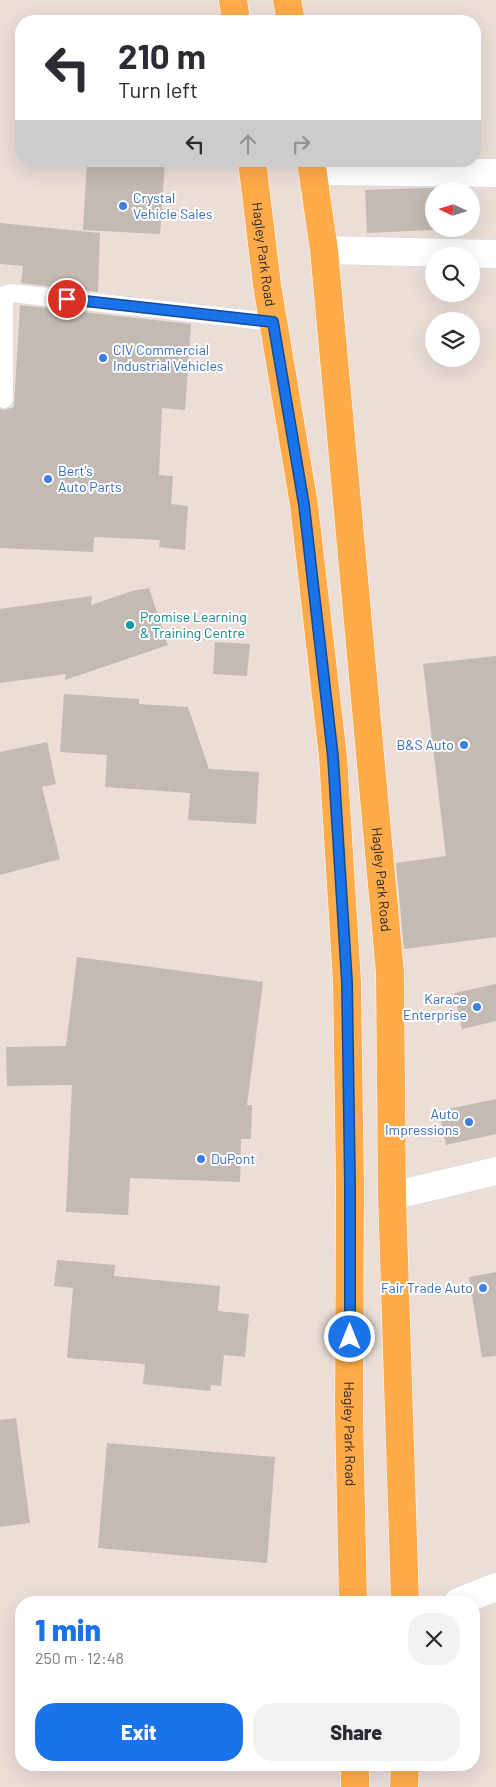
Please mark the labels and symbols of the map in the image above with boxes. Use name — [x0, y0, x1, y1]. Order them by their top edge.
north arrow — [425, 182, 480, 238]
place label: Crystal Vehicle Sales — [133, 189, 213, 222]
marker: Crystal Vehicle Sales — [117, 200, 129, 212]
street label: Hagley Park Road — [249, 201, 279, 308]
pin — [46, 278, 88, 320]
place label: CIV Commercial Industrial Vehicles — [113, 341, 224, 374]
marker: CIV Commercial Industrial Vehicles — [97, 352, 109, 364]
place label: Bert's Auto Parts — [58, 462, 122, 495]
marker: Bert's Auto Parts — [42, 473, 54, 485]
place label: Promise Learning & Training Centre — [140, 608, 247, 641]
marker: Promise Learning & Training Centre — [124, 619, 136, 631]
place label: B&S Auto — [397, 736, 454, 753]
marker: B&S Auto — [458, 739, 470, 751]
street label: Hagley Park Road — [369, 826, 395, 932]
place label: Karace Enterprise — [403, 990, 467, 1023]
marker: Karace Enterprise — [471, 1001, 483, 1013]
place label: Auto Impressions — [385, 1105, 459, 1138]
marker: Auto Impressions — [463, 1116, 475, 1128]
place label: DuPont — [211, 1150, 255, 1167]
marker: DuPont — [195, 1153, 207, 1165]
place label: Fair Trade Auto — [381, 1279, 473, 1296]
marker: Fair Trade Auto — [477, 1282, 489, 1294]
position arrow — [323, 1310, 375, 1362]
street label: Hagley Park Road — [341, 1381, 360, 1487]

